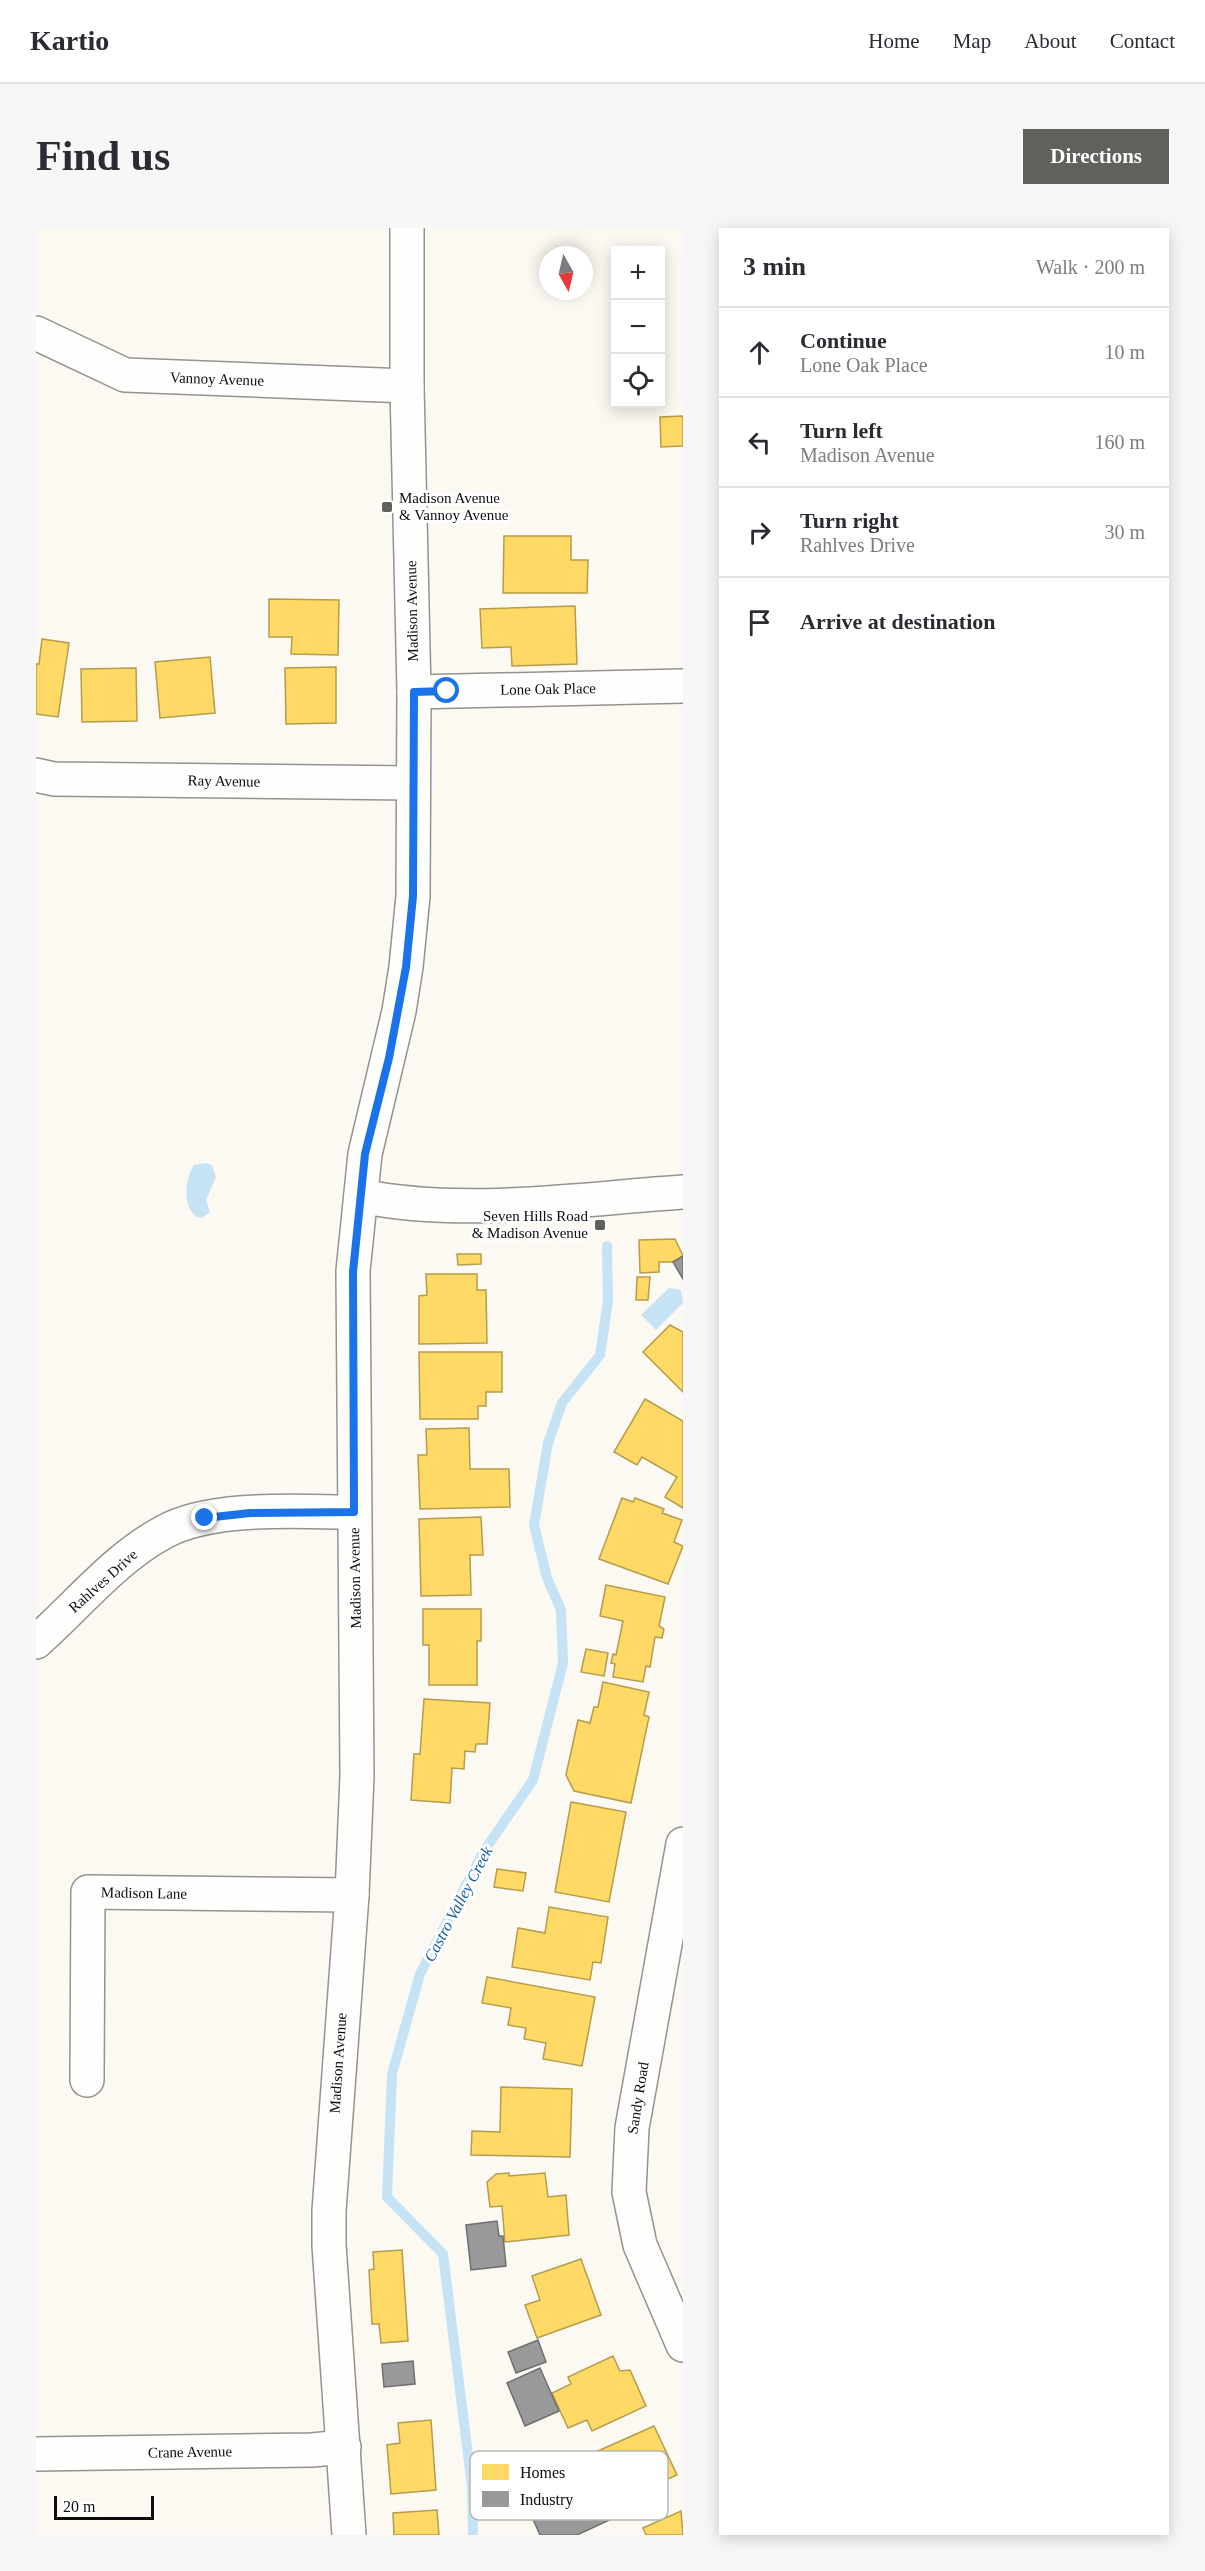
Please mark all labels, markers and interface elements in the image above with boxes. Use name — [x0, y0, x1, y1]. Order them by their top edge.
text: Kartio — [30, 25, 109, 56]
text: Home — [868, 29, 920, 53]
text: Map — [953, 29, 991, 53]
text: About — [1024, 29, 1077, 53]
text: Contact — [1110, 29, 1175, 53]
button: Directions — [1023, 129, 1169, 184]
text: Find us — [36, 133, 170, 179]
north arrow — [539, 246, 593, 300]
map controls — [611, 246, 665, 408]
button: + — [611, 246, 665, 300]
text: 3 min — [743, 252, 806, 281]
text: Walk · 200 m — [1036, 256, 1145, 278]
button: − — [611, 300, 665, 354]
text: Continue — [800, 328, 887, 353]
icon: ahead — [743, 336, 776, 369]
text: 10 m — [1104, 341, 1145, 363]
button: locate — [611, 354, 665, 408]
text: Lone Oak Place — [800, 354, 928, 376]
street label: Vannoy Avenue — [170, 369, 265, 389]
text: Turn left — [800, 418, 883, 443]
icon: left — [743, 426, 776, 459]
text: 160 m — [1094, 431, 1145, 453]
text: Madison Avenue — [800, 444, 935, 466]
place label: Madison Avenue & Vannoy Avenue — [399, 490, 509, 523]
marker: Madison Avenue & Vannoy Avenue — [380, 500, 394, 514]
text: Turn right — [800, 508, 899, 533]
icon: right — [743, 516, 776, 549]
text: 30 m — [1104, 521, 1145, 543]
text: Rahlves Drive — [800, 534, 915, 556]
street label: Madison Avenue — [403, 560, 421, 662]
icon: arrive — [743, 606, 776, 639]
text: Arrive at destination — [800, 609, 996, 634]
route start — [433, 677, 459, 703]
street label: Lone Oak Place — [500, 680, 596, 698]
street label: Ray Avenue — [188, 772, 261, 790]
place label: Seven Hills Road & Madison Avenue — [472, 1208, 588, 1241]
marker: Seven Hills Road & Madison Avenue — [593, 1218, 607, 1232]
route end — [191, 1504, 217, 1530]
street label: Madison Avenue — [346, 1527, 364, 1629]
street label: Rahlves Drive — [66, 1546, 141, 1616]
water label: Castro Valley Creek — [421, 1843, 497, 1965]
street label: Madison Lane — [101, 1884, 188, 1902]
street label: Madison Avenue — [326, 2012, 350, 2114]
street label: Sandy Road — [624, 2060, 652, 2135]
street label: Crane Avenue — [148, 2443, 233, 2461]
legend — [470, 2451, 668, 2520]
text: Homes — [520, 2464, 565, 2481]
text: Industry — [520, 2491, 573, 2509]
scale bar — [54, 2493, 154, 2520]
text: 20 m — [63, 2498, 95, 2515]

